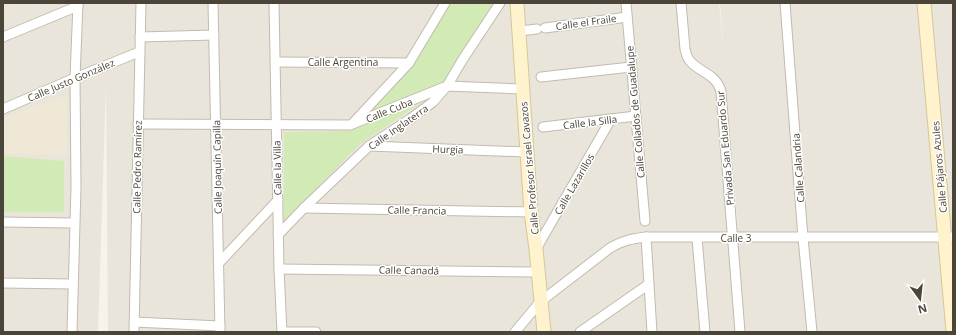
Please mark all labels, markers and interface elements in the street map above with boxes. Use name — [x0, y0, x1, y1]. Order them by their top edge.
street label: Calle el Fraile — [555, 11, 618, 33]
street label: Calle Collados de Guadalupe — [622, 45, 648, 179]
street label: Calle Justo González — [25, 55, 117, 105]
street label: Calle Argentina — [308, 55, 378, 69]
street label: Privada San Eduardo Sur — [713, 90, 737, 206]
street label: Calle Cuba — [364, 94, 414, 126]
street label: Calle Inglaterra — [365, 101, 431, 153]
street label: Calle Profesor Israel Cavazos — [516, 101, 542, 235]
street label: Calle la Silla — [562, 112, 618, 132]
street label: Calle Pedro Ramírez — [129, 120, 145, 214]
street label: Calle Joaquín Capilla — [209, 120, 225, 214]
street label: Calle Pájaros Azules — [928, 120, 950, 214]
street label: Calle Calandria — [789, 133, 807, 203]
street label: Calle la Villa — [270, 140, 284, 196]
street label: Hurgia — [432, 141, 464, 157]
street label: Calle Lazarillos — [551, 151, 597, 217]
street label: Calle Francia — [387, 202, 447, 218]
street label: Calle 3 — [721, 231, 752, 245]
street label: Calle Canadá — [379, 262, 439, 278]
north arrow — [900, 279, 940, 319]
text: N — [916, 301, 929, 318]

